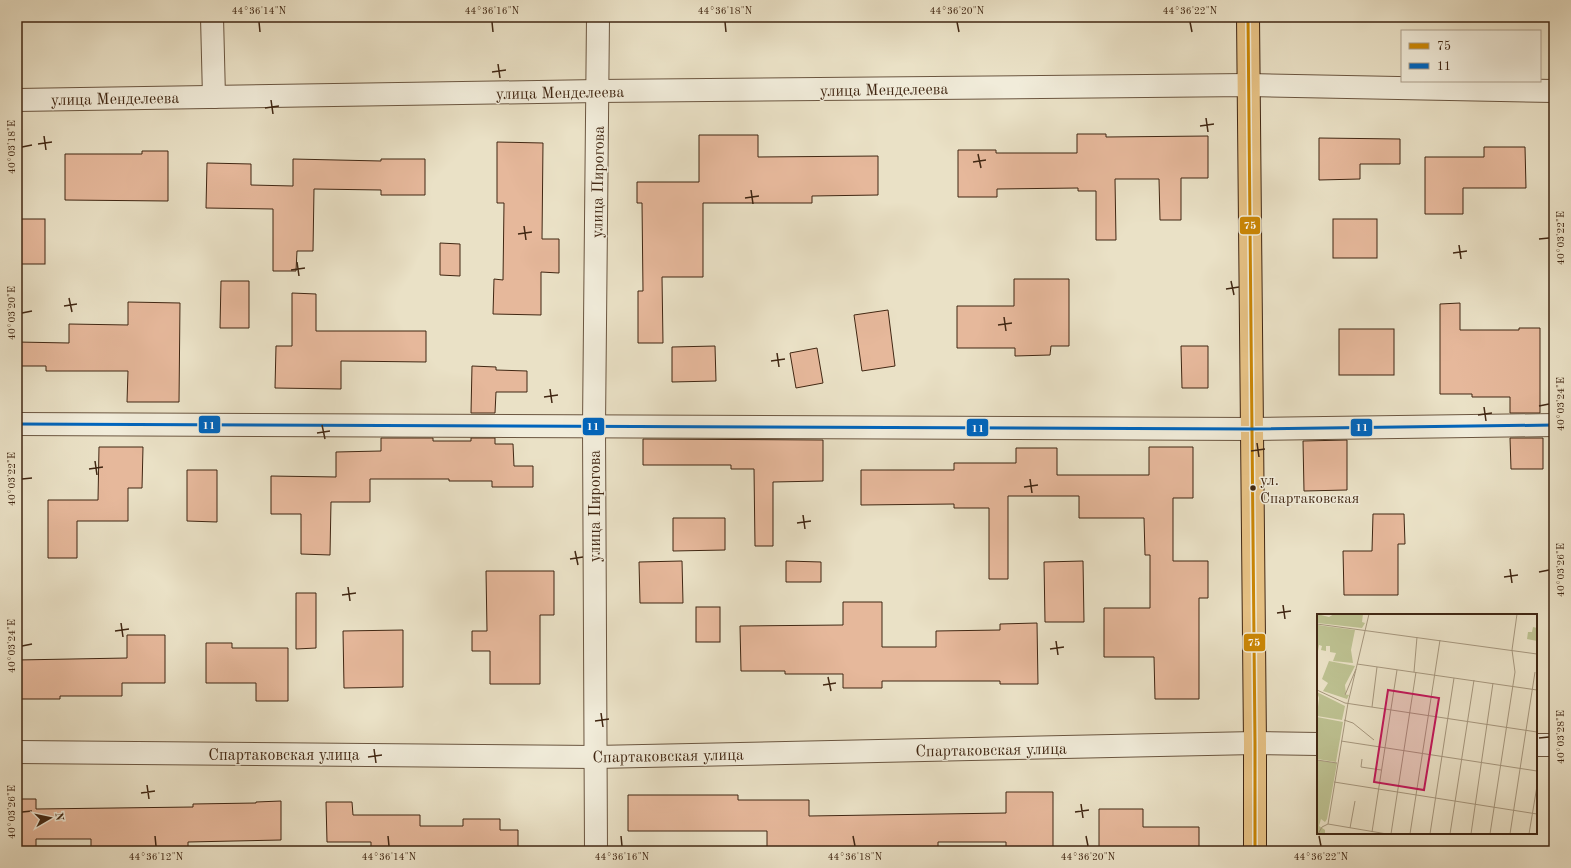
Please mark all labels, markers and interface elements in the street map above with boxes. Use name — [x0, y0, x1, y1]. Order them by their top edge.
text: 44°36'14"N — [232, 6, 287, 16]
text: 44°36'16"N — [465, 6, 520, 16]
text: 44°36'18"N — [698, 6, 753, 16]
text: 44°36'20"N — [930, 6, 985, 16]
text: 44°36'22"N — [1163, 6, 1218, 16]
legend — [1401, 30, 1541, 82]
text: 75 — [1437, 40, 1451, 53]
text: 11 — [1437, 61, 1451, 73]
street label: улица Менделеева — [820, 82, 949, 100]
street label: улица Менделеева — [496, 85, 625, 103]
street label: улица Менделеева — [51, 91, 180, 109]
text: 40°03'18"E — [7, 120, 17, 174]
street label: улица Пирогова — [590, 126, 608, 238]
text: 40°03'22"E — [1556, 211, 1566, 265]
line badge: 75 — [1239, 216, 1261, 235]
text: 75 — [1244, 221, 1256, 232]
text: 40°03'20"E — [7, 286, 17, 340]
text: 40°03'24"E — [1556, 377, 1566, 431]
line badge: 11 — [198, 415, 221, 434]
line badge: 11 — [582, 417, 605, 436]
line badge: 11 — [966, 418, 989, 437]
line badge: 11 — [1350, 418, 1373, 437]
text: 11 — [203, 421, 215, 432]
text: 11 — [587, 422, 599, 433]
text: 11 — [1356, 423, 1368, 434]
text: 11 — [972, 424, 984, 435]
street label: улица Пирогова — [588, 450, 604, 562]
text: 40°03'22"E — [7, 452, 17, 506]
place label: ул. Спартаковская — [1260, 474, 1360, 507]
marker: ул. Спартаковская — [1248, 483, 1258, 493]
text: 40°03'26"E — [1556, 543, 1566, 597]
inset map — [1317, 614, 1537, 834]
text: 40°03'24"E — [7, 619, 17, 673]
line badge: 75 — [1243, 633, 1266, 652]
text: 75 — [1248, 638, 1260, 649]
text: 40°03'28"E — [1556, 710, 1566, 764]
street label: Спартаковская улица — [915, 742, 1067, 760]
street label: Спартаковская улица — [208, 748, 360, 764]
street label: Спартаковская улица — [592, 748, 744, 766]
text: 40°03'26"E — [7, 785, 17, 839]
north arrow — [30, 798, 70, 838]
text: N — [52, 812, 65, 822]
text: 44°36'12"N — [129, 852, 184, 862]
text: 44°36'14"N — [362, 852, 417, 862]
text: 44°36'16"N — [595, 852, 650, 862]
text: 44°36'18"N — [828, 852, 883, 862]
text: 44°36'20"N — [1061, 852, 1116, 862]
text: 44°36'22"N — [1294, 852, 1349, 862]

